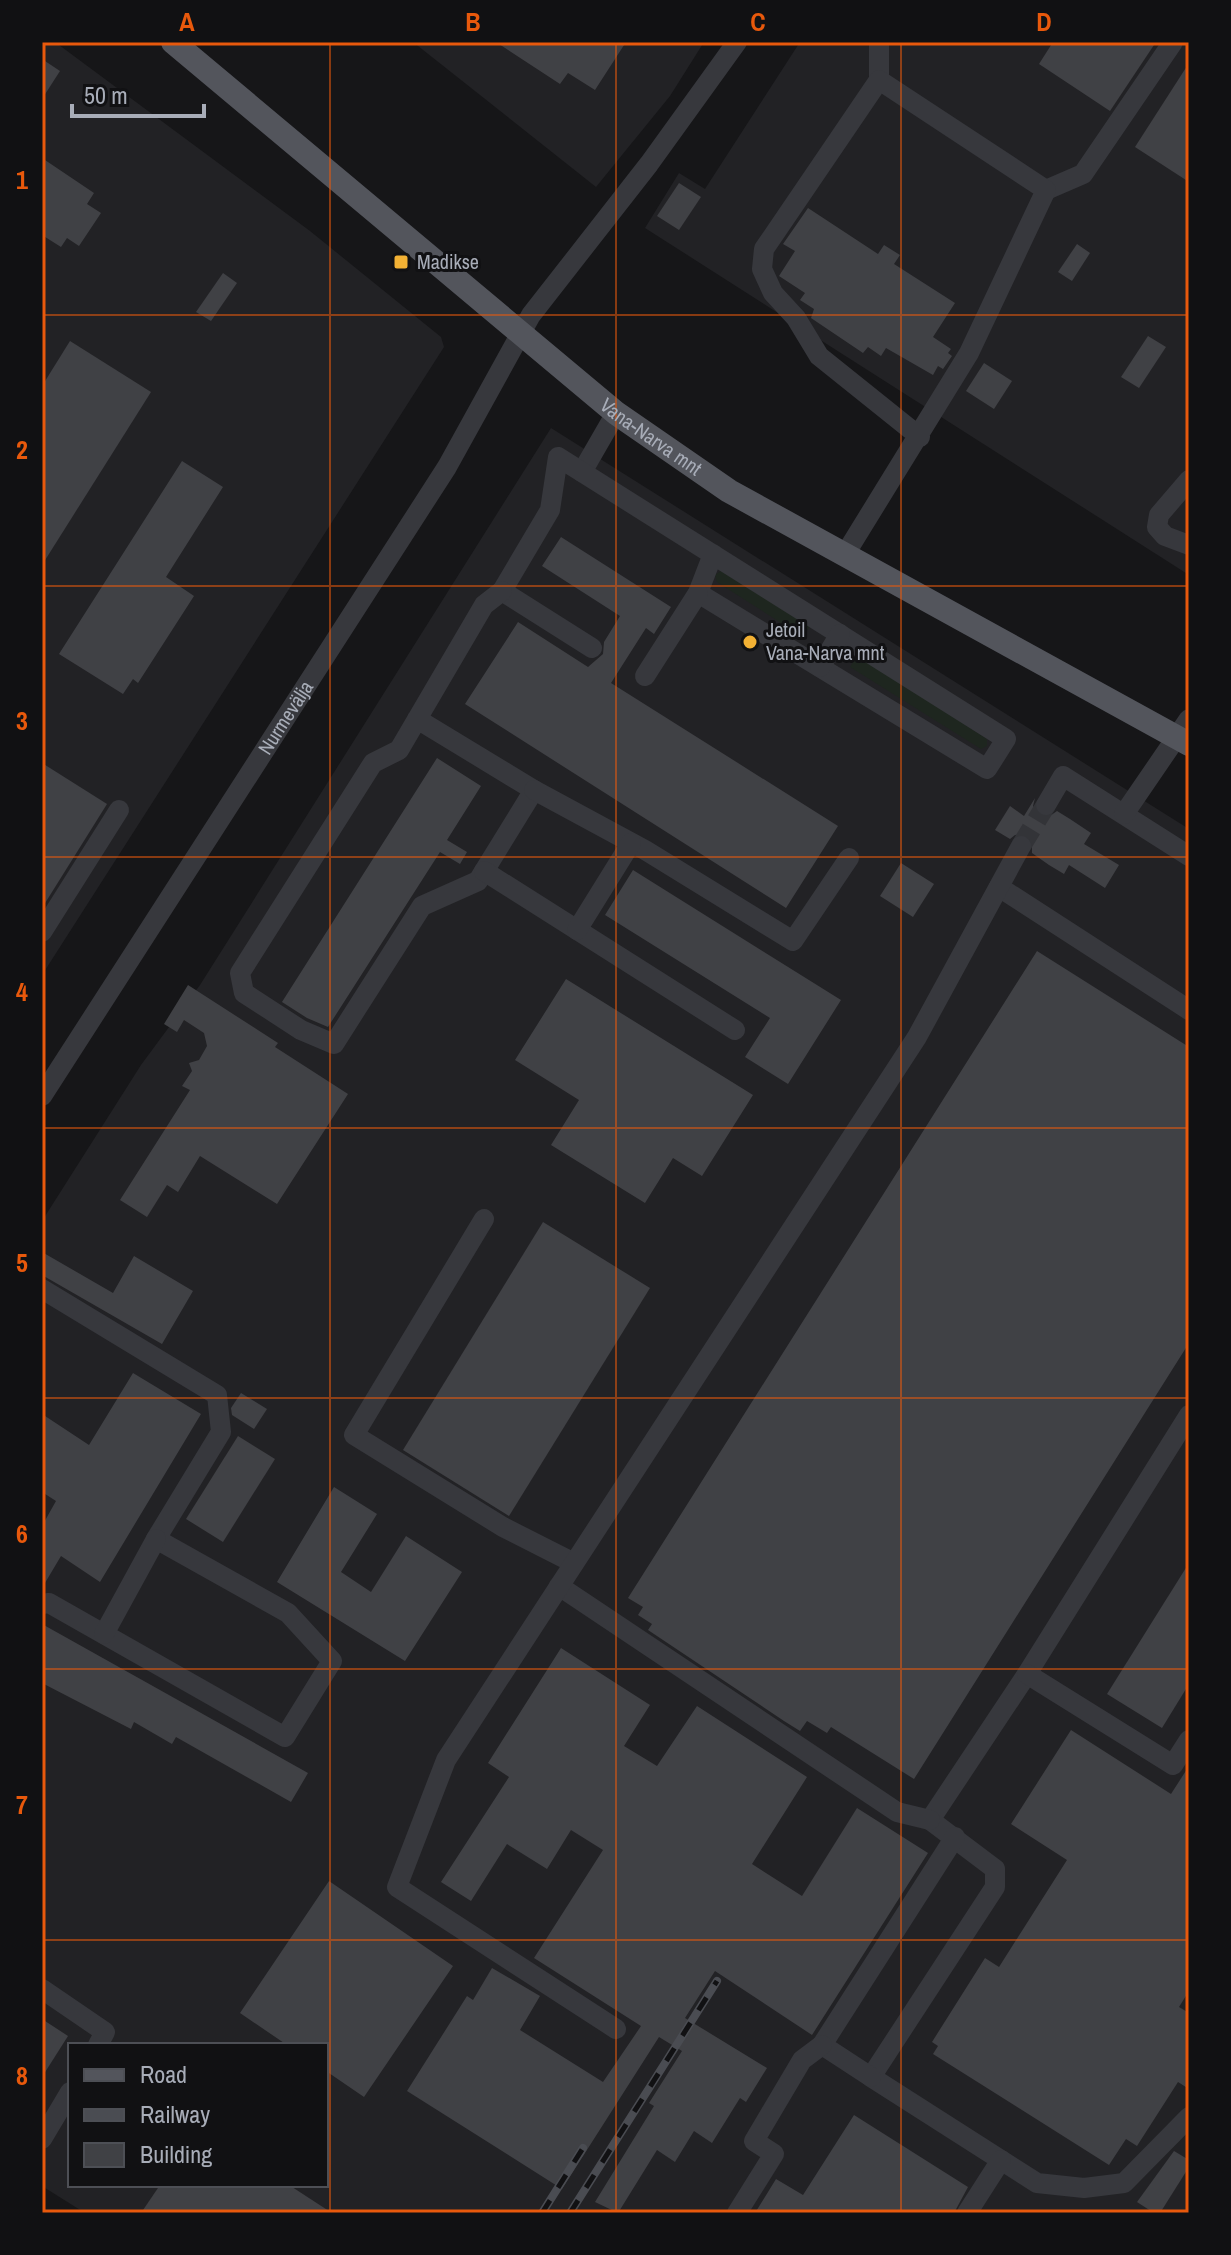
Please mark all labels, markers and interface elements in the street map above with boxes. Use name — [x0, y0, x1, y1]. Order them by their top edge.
text: A — [179, 4, 195, 39]
text: B — [465, 4, 481, 39]
text: C — [750, 4, 766, 39]
text: D — [1036, 4, 1052, 39]
scale bar — [72, 68, 204, 118]
text: 50 m — [84, 79, 128, 111]
text: 1 — [16, 162, 28, 197]
place label: Madikse — [417, 248, 479, 275]
marker: Madikse — [392, 253, 410, 271]
street label: Vana-Narva mnt — [595, 391, 708, 481]
text: 2 — [16, 432, 28, 467]
place label: Jetoil Vana-Narva mnt — [766, 616, 885, 666]
marker: Jetoil Vana-Narva mnt — [741, 633, 759, 651]
street label: Nurmevälja — [251, 675, 319, 760]
text: 3 — [16, 703, 28, 738]
text: 4 — [16, 974, 28, 1009]
text: 5 — [16, 1245, 28, 1280]
text: 6 — [16, 1516, 28, 1551]
text: 7 — [16, 1787, 28, 1822]
legend — [68, 2043, 328, 2187]
text: 8 — [16, 2058, 28, 2093]
text: Road — [140, 2058, 187, 2090]
text: Railway — [140, 2098, 210, 2130]
text: Building — [140, 2138, 212, 2170]

